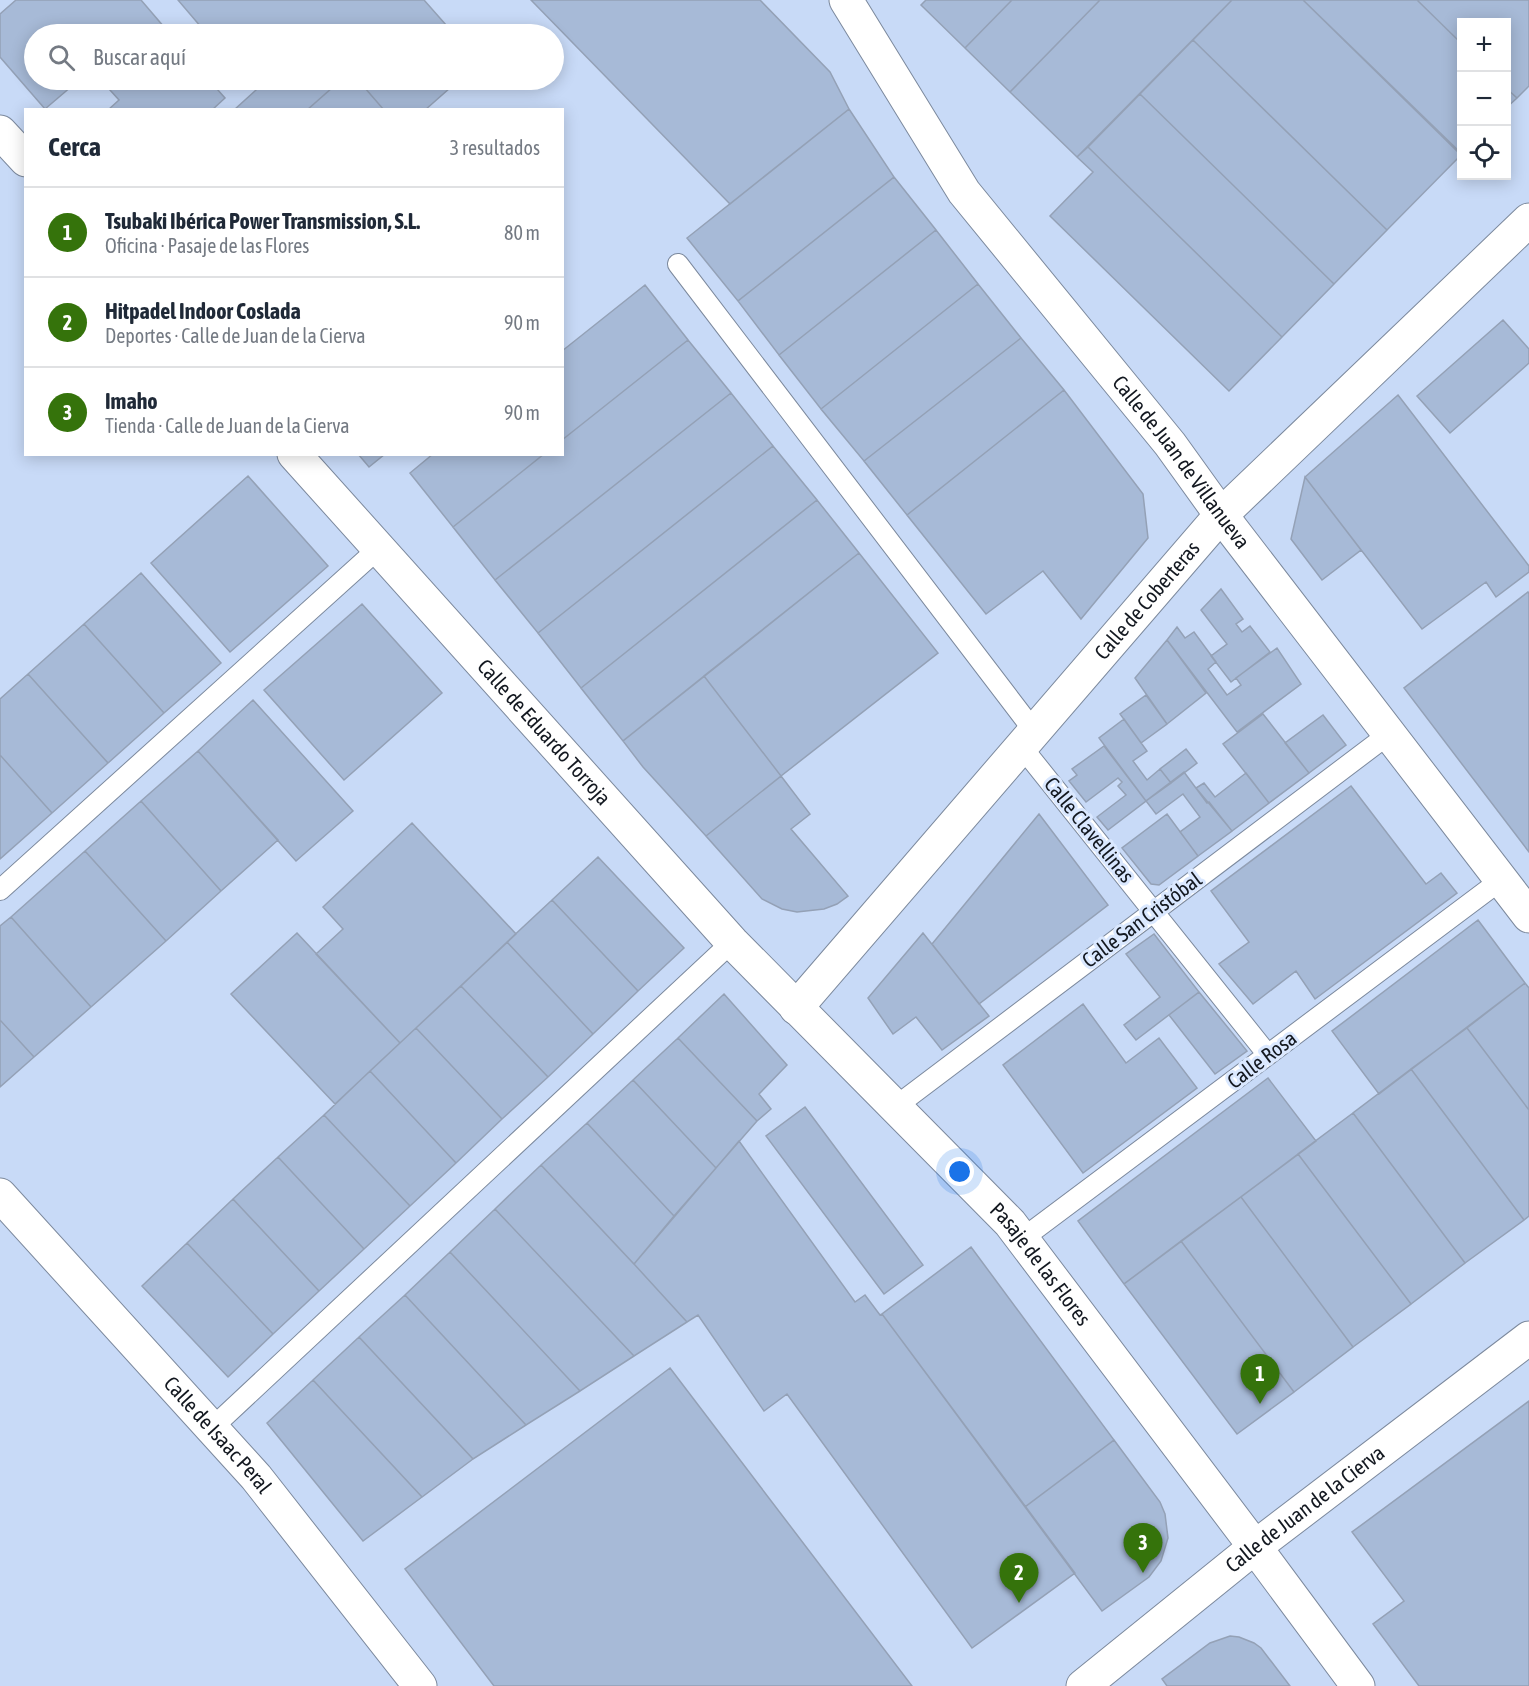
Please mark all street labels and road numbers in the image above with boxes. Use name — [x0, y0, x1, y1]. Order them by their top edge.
street label: Calle de Juan de Villanueva — [1108, 370, 1255, 553]
street label: Calle de Coberteras — [1089, 536, 1204, 664]
street label: Calle de Eduardo Torroja — [473, 654, 616, 809]
street label: Calle Clavellinas — [1040, 772, 1140, 887]
street label: Calle San Cristóbal — [1077, 866, 1206, 972]
street label: Calle Rosa — [1222, 1026, 1301, 1093]
street label: Pasaje de las Flores — [986, 1197, 1096, 1330]
street label: Calle de Isaac Peral — [160, 1371, 277, 1498]
street label: Calle de Juan de la Cierva — [1220, 1440, 1389, 1577]

